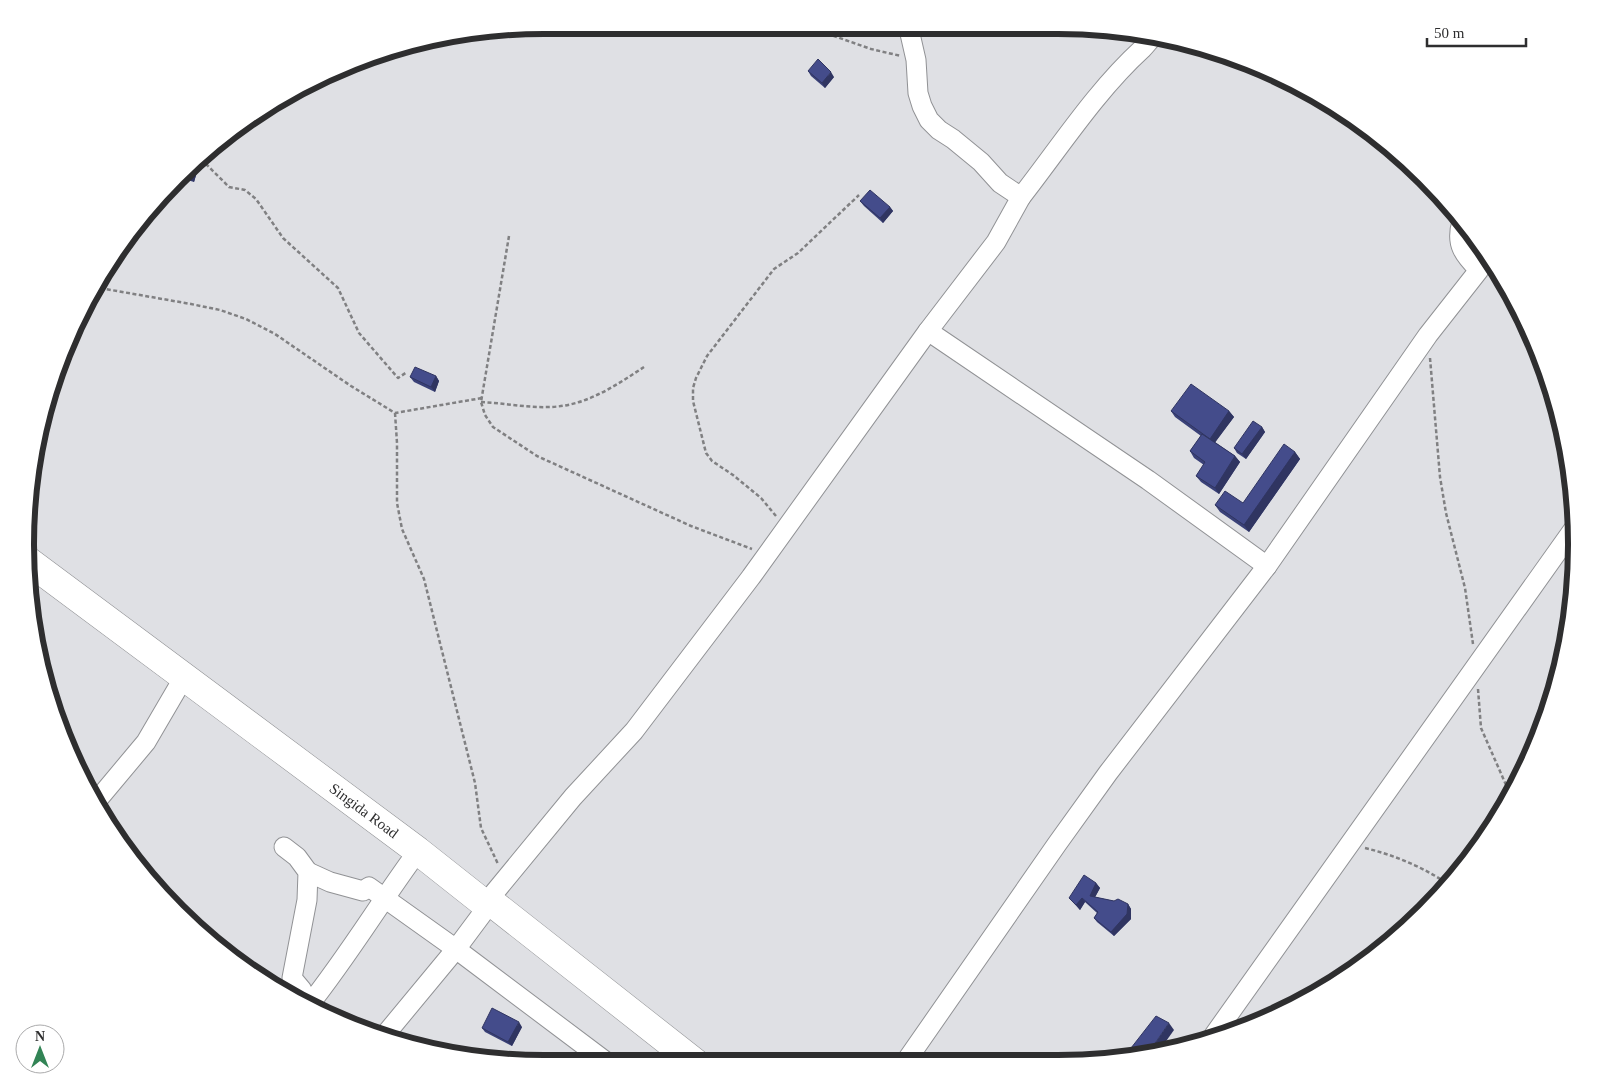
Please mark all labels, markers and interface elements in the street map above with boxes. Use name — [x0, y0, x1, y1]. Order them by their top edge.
scale bar — [1427, 15, 1526, 47]
text: 50 m — [1434, 25, 1465, 41]
street label: Singida Road — [327, 780, 402, 842]
north arrow — [15, 1024, 65, 1074]
text: N — [35, 1029, 45, 1044]

